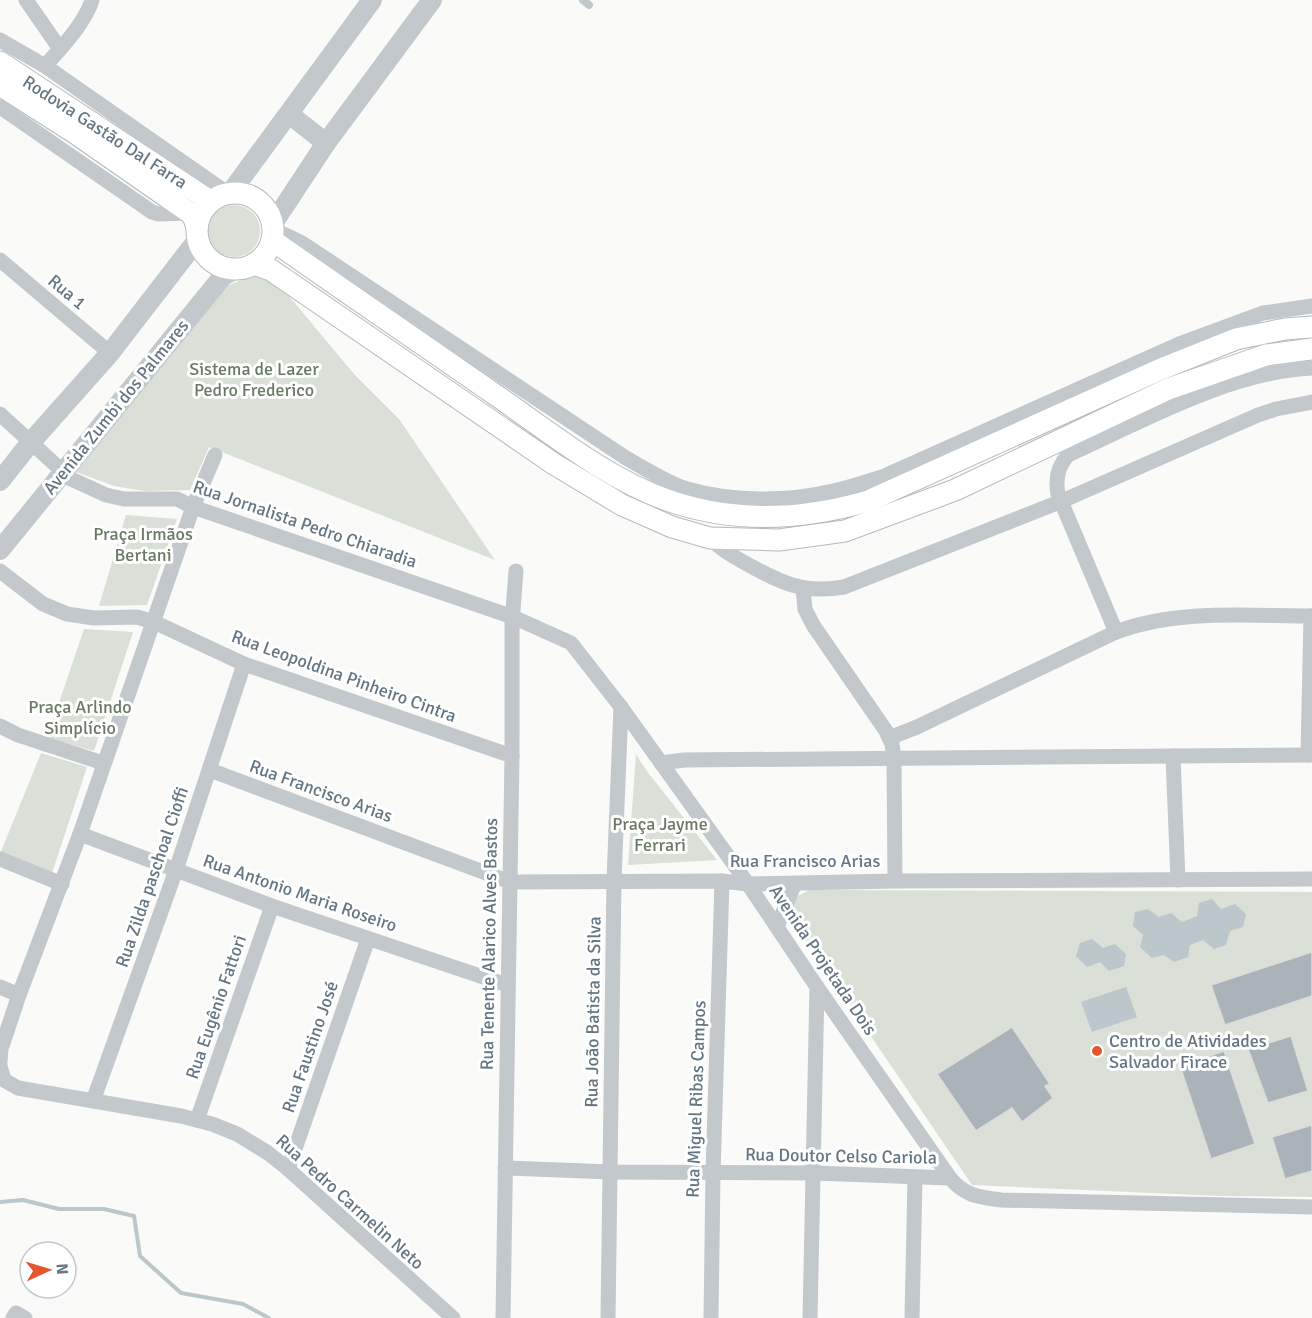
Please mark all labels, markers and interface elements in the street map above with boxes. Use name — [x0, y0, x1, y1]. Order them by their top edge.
street label: Rodovia Gastão Dal Farra — [19, 71, 191, 193]
street label: Rua 1 — [43, 270, 91, 314]
street label: Avenida Zumbi dos Palmares — [39, 315, 193, 499]
park label: Sistema de Lazer Pedro Frederico — [189, 358, 319, 401]
street label: Rua Jornalista Pedro Chiaradia — [190, 475, 420, 573]
park label: Praça Irmãos Bertani — [93, 523, 193, 566]
street label: Rua Leopoldina Pinheiro Cintra — [229, 625, 459, 727]
park label: Praça Arlindo Simplício — [28, 696, 132, 739]
street label: Rua Francisco Arias — [246, 755, 396, 827]
street label: Rua Zilda paschoal Cioffi — [111, 784, 193, 970]
park label: Praça Jayme Ferrari — [612, 813, 708, 856]
street label: Rua Tenente Alarico Alves Bastos — [476, 818, 502, 1070]
street label: Rua Antonio Maria Roseiro — [200, 849, 400, 937]
street label: Rua Francisco Arias — [730, 850, 880, 872]
street label: Avenida Projetada Dois — [765, 881, 881, 1039]
street label: Rua João Batista da Silva — [580, 916, 606, 1108]
street label: Rua Eugênio Fattori — [181, 932, 251, 1082]
street label: Rua Faustino José — [277, 978, 343, 1116]
street label: Rua Miguel Ribas Campos — [682, 1000, 710, 1198]
place label: Centro de Atividades Salvador Firace — [1109, 1030, 1267, 1073]
marker: Centro de Atividades Salvador Firace — [1090, 1044, 1104, 1058]
street label: Rua Pedro Carmelin Neto — [271, 1130, 429, 1274]
street label: Rua Doutor Celso Cariola — [745, 1143, 937, 1169]
north arrow — [18, 1240, 78, 1300]
text: N — [52, 1263, 72, 1275]

